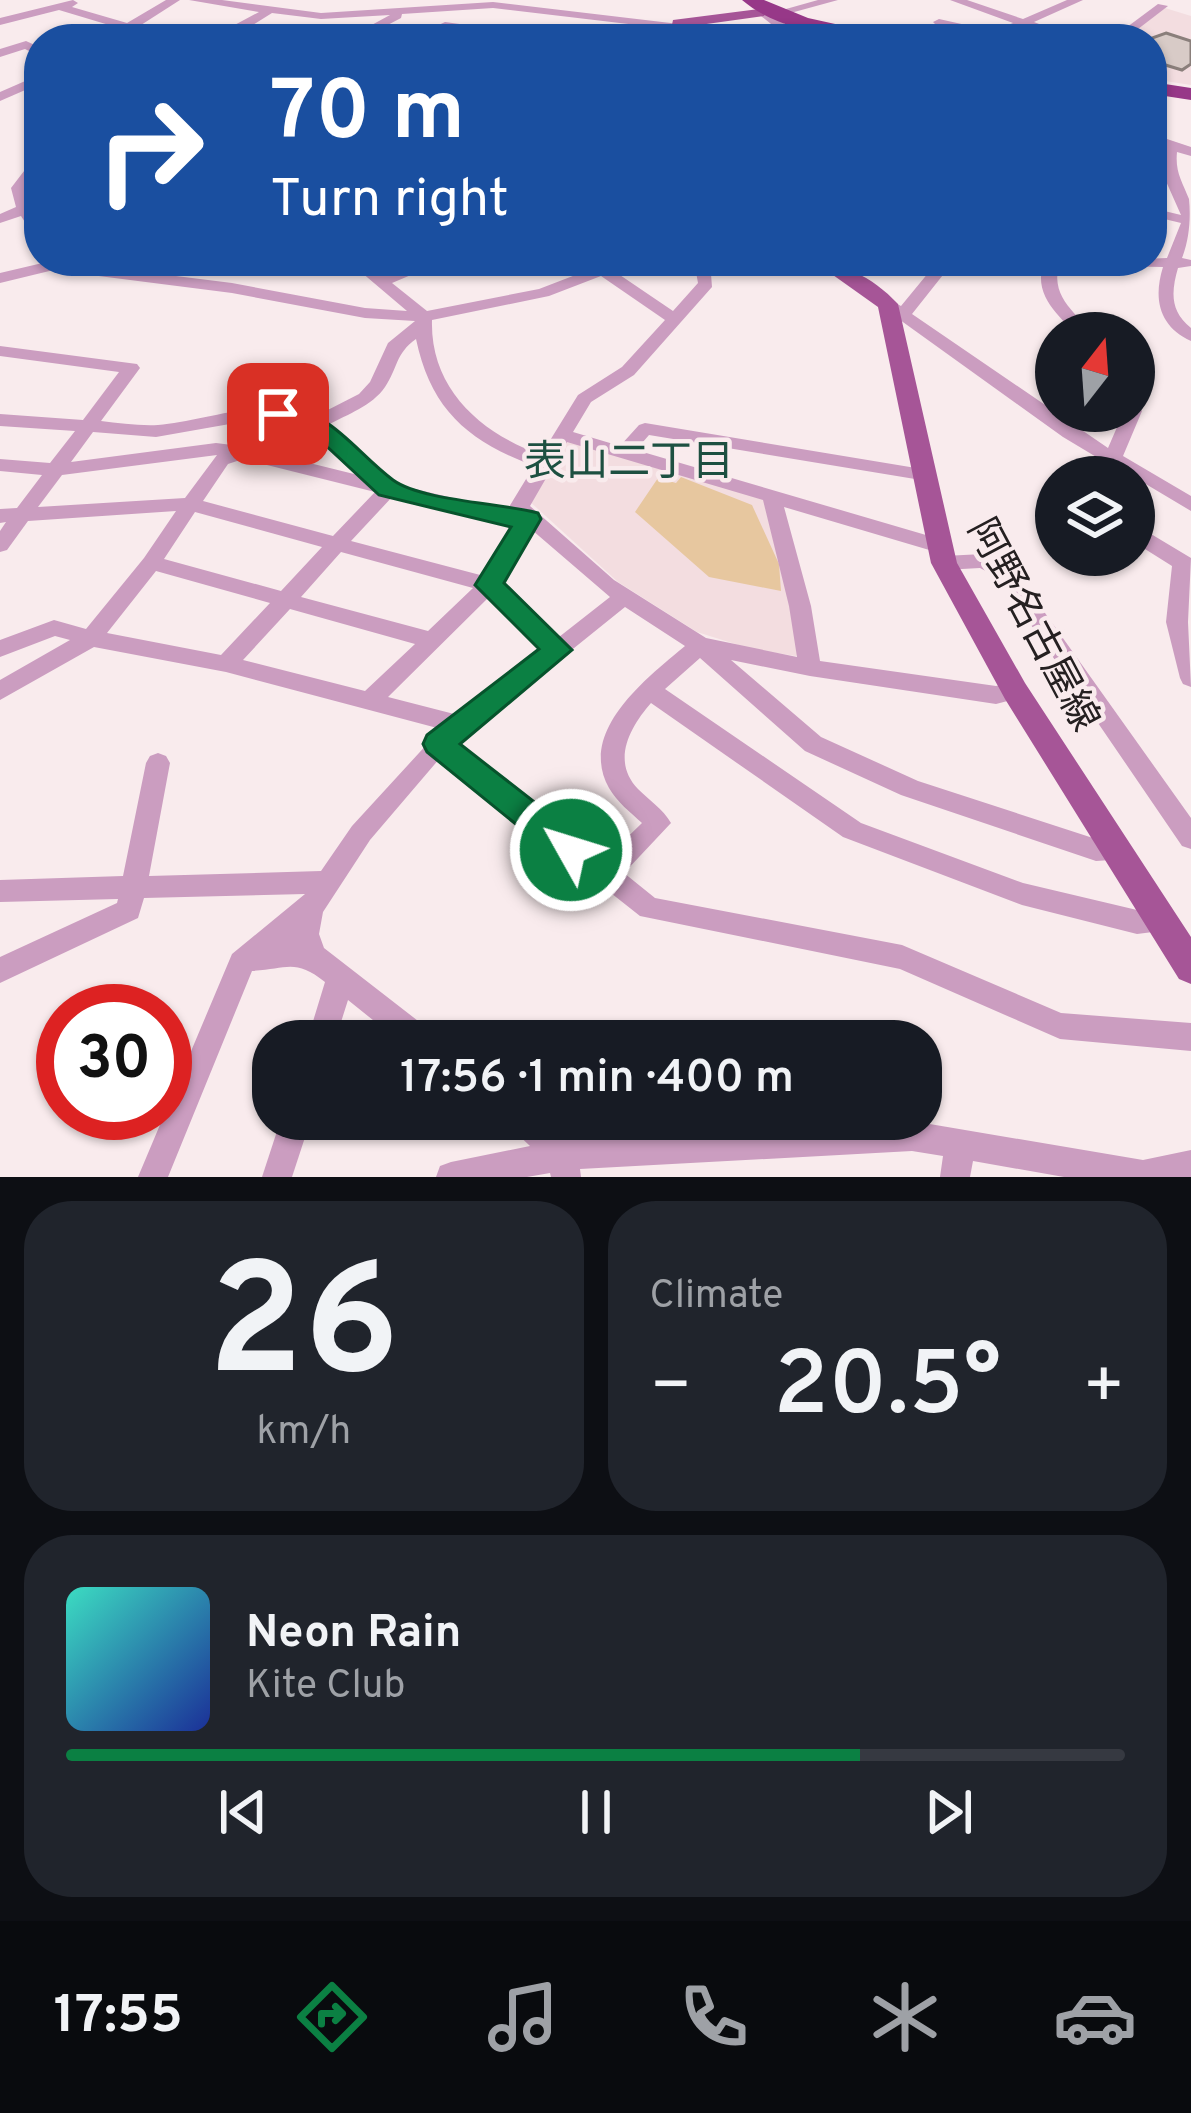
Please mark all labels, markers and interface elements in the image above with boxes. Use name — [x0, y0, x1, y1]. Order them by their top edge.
text: 70 m — [270, 63, 465, 169]
icon: right — [72, 72, 228, 228]
text: Turn right — [270, 167, 509, 236]
north arrow — [1035, 312, 1155, 432]
map controls — [1035, 312, 1155, 576]
pin — [227, 363, 329, 465]
icon: arrive — [245, 381, 311, 447]
district label: 表山二丁目 — [524, 438, 734, 491]
button: layers — [1035, 456, 1155, 576]
street label: 阿野名古屋線 — [954, 511, 1108, 741]
position arrow — [508, 787, 634, 913]
speed limit sign: 30 — [36, 984, 192, 1140]
text: 17:56 · 1 min · 400 m — [400, 1051, 794, 1108]
text: 26 — [208, 1232, 399, 1430]
text: Climate — [650, 1273, 783, 1322]
text: 20.5° — [773, 1333, 1001, 1446]
text: − — [650, 1348, 692, 1431]
text: + — [1082, 1348, 1125, 1431]
text: km/h — [256, 1409, 351, 1458]
text: Neon Rain — [246, 1606, 462, 1663]
text: Kite Club — [246, 1663, 405, 1712]
icon: previous — [210, 1779, 276, 1845]
icon: pause — [563, 1779, 629, 1845]
icon: next — [916, 1779, 982, 1845]
icon: directions — [290, 1975, 374, 2059]
icon: music — [481, 1975, 565, 2059]
icon: phone — [672, 1975, 756, 2059]
icon: climate — [863, 1975, 947, 2059]
icon: car — [1053, 1975, 1137, 2059]
text: 17:55 — [53, 1983, 183, 2052]

